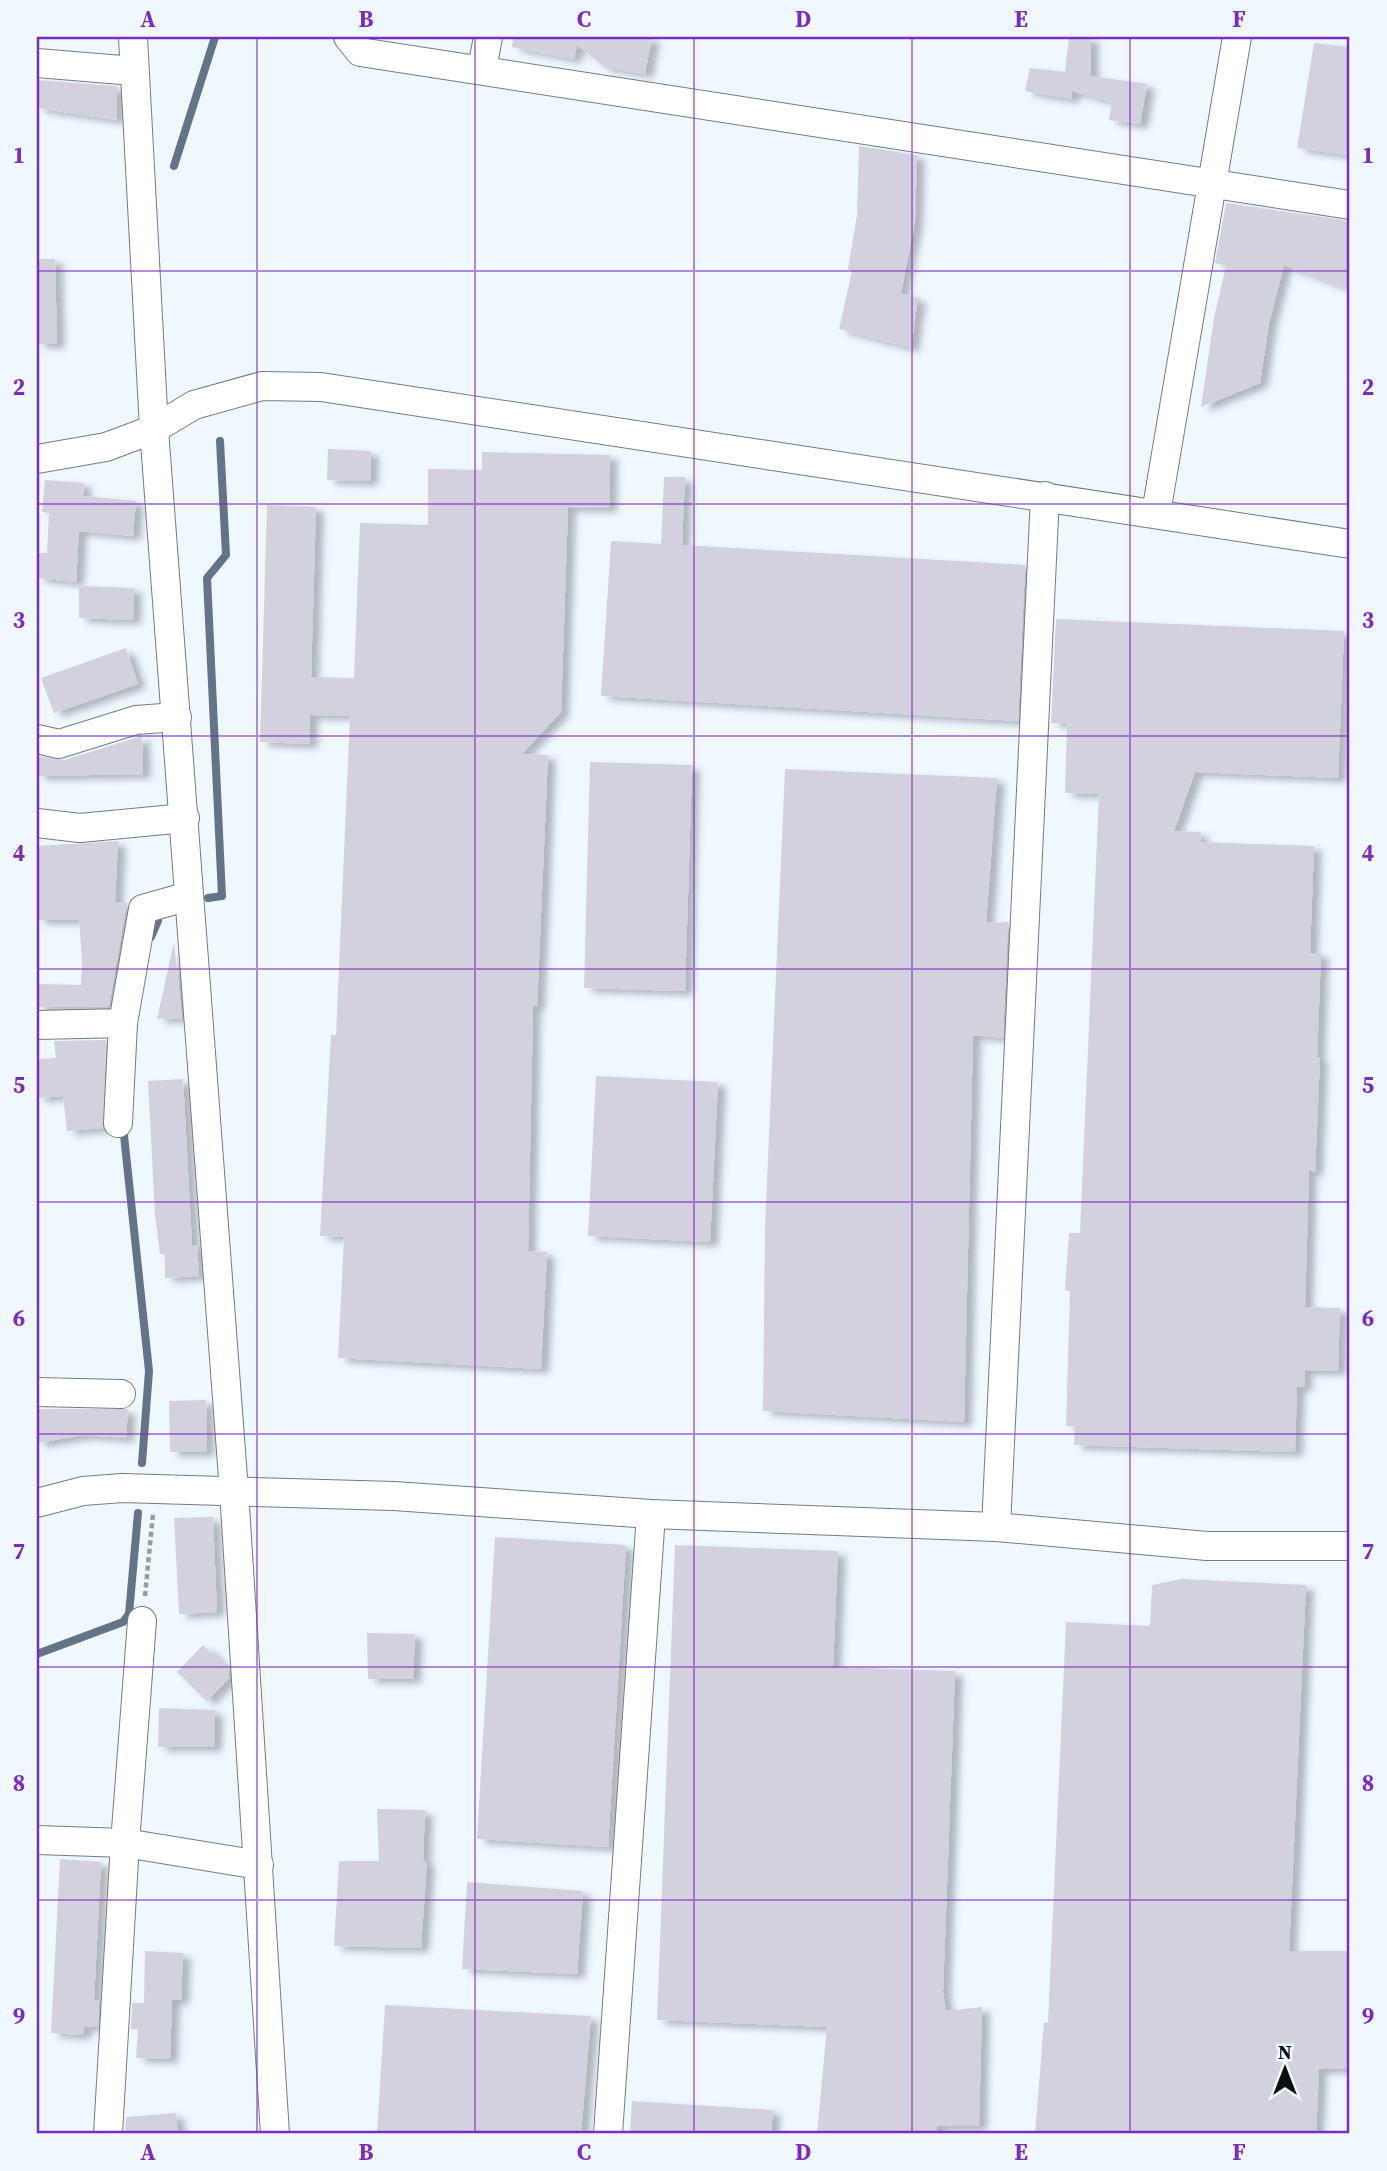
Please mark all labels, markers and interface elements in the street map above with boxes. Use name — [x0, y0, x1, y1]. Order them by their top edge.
text: A — [140, 3, 156, 35]
text: B — [359, 3, 374, 35]
text: C — [577, 3, 591, 35]
text: D — [795, 3, 811, 35]
text: E — [1014, 3, 1028, 35]
text: F — [1232, 3, 1246, 35]
text: 1 — [13, 139, 25, 171]
text: 1 — [1362, 139, 1374, 171]
text: 2 — [13, 371, 25, 403]
text: 2 — [1362, 371, 1374, 403]
text: 3 — [13, 604, 25, 636]
text: 3 — [1362, 604, 1374, 636]
text: 4 — [13, 837, 25, 869]
text: 4 — [1362, 837, 1374, 869]
text: 5 — [13, 1069, 25, 1101]
text: 5 — [1362, 1069, 1374, 1101]
text: 6 — [13, 1302, 25, 1334]
text: 6 — [1362, 1302, 1374, 1334]
text: 7 — [13, 1535, 25, 1567]
text: 7 — [1362, 1535, 1374, 1567]
text: 8 — [13, 1767, 25, 1799]
text: 8 — [1362, 1767, 1374, 1799]
text: 9 — [13, 2000, 25, 2032]
text: 9 — [1362, 2000, 1374, 2032]
north arrow — [1250, 2035, 1320, 2104]
text: N — [1278, 2039, 1292, 2065]
text: A — [140, 2136, 156, 2168]
text: B — [359, 2136, 374, 2168]
text: C — [577, 2136, 591, 2168]
text: D — [795, 2136, 811, 2168]
text: E — [1014, 2136, 1028, 2168]
text: F — [1232, 2136, 1246, 2168]

